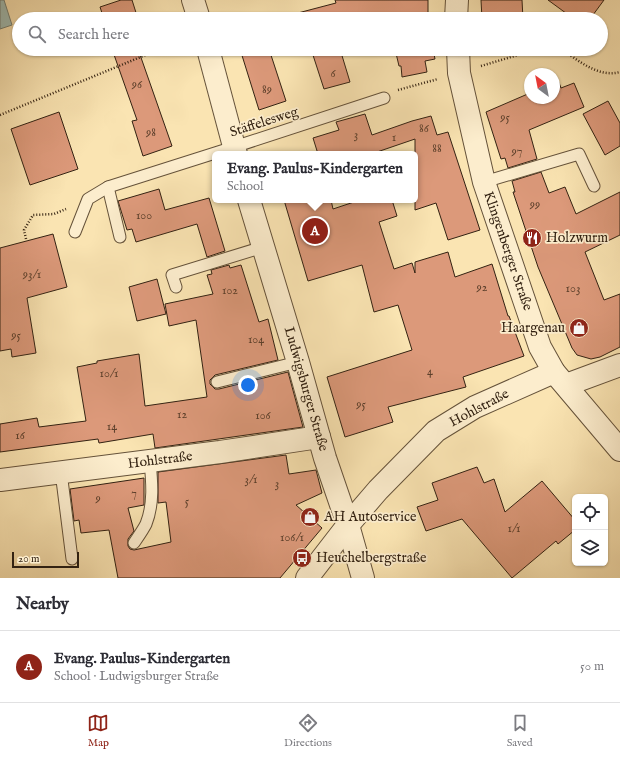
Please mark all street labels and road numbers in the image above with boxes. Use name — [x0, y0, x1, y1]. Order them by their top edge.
street label: Stäffelesweg — [227, 102, 301, 142]
street label: Klingenberger Straße — [479, 189, 537, 313]
street label: Ludwigsburger Straße — [280, 325, 333, 454]
street label: Hohlstraße — [446, 384, 512, 431]
street label: Hohlstraße — [127, 447, 194, 473]

